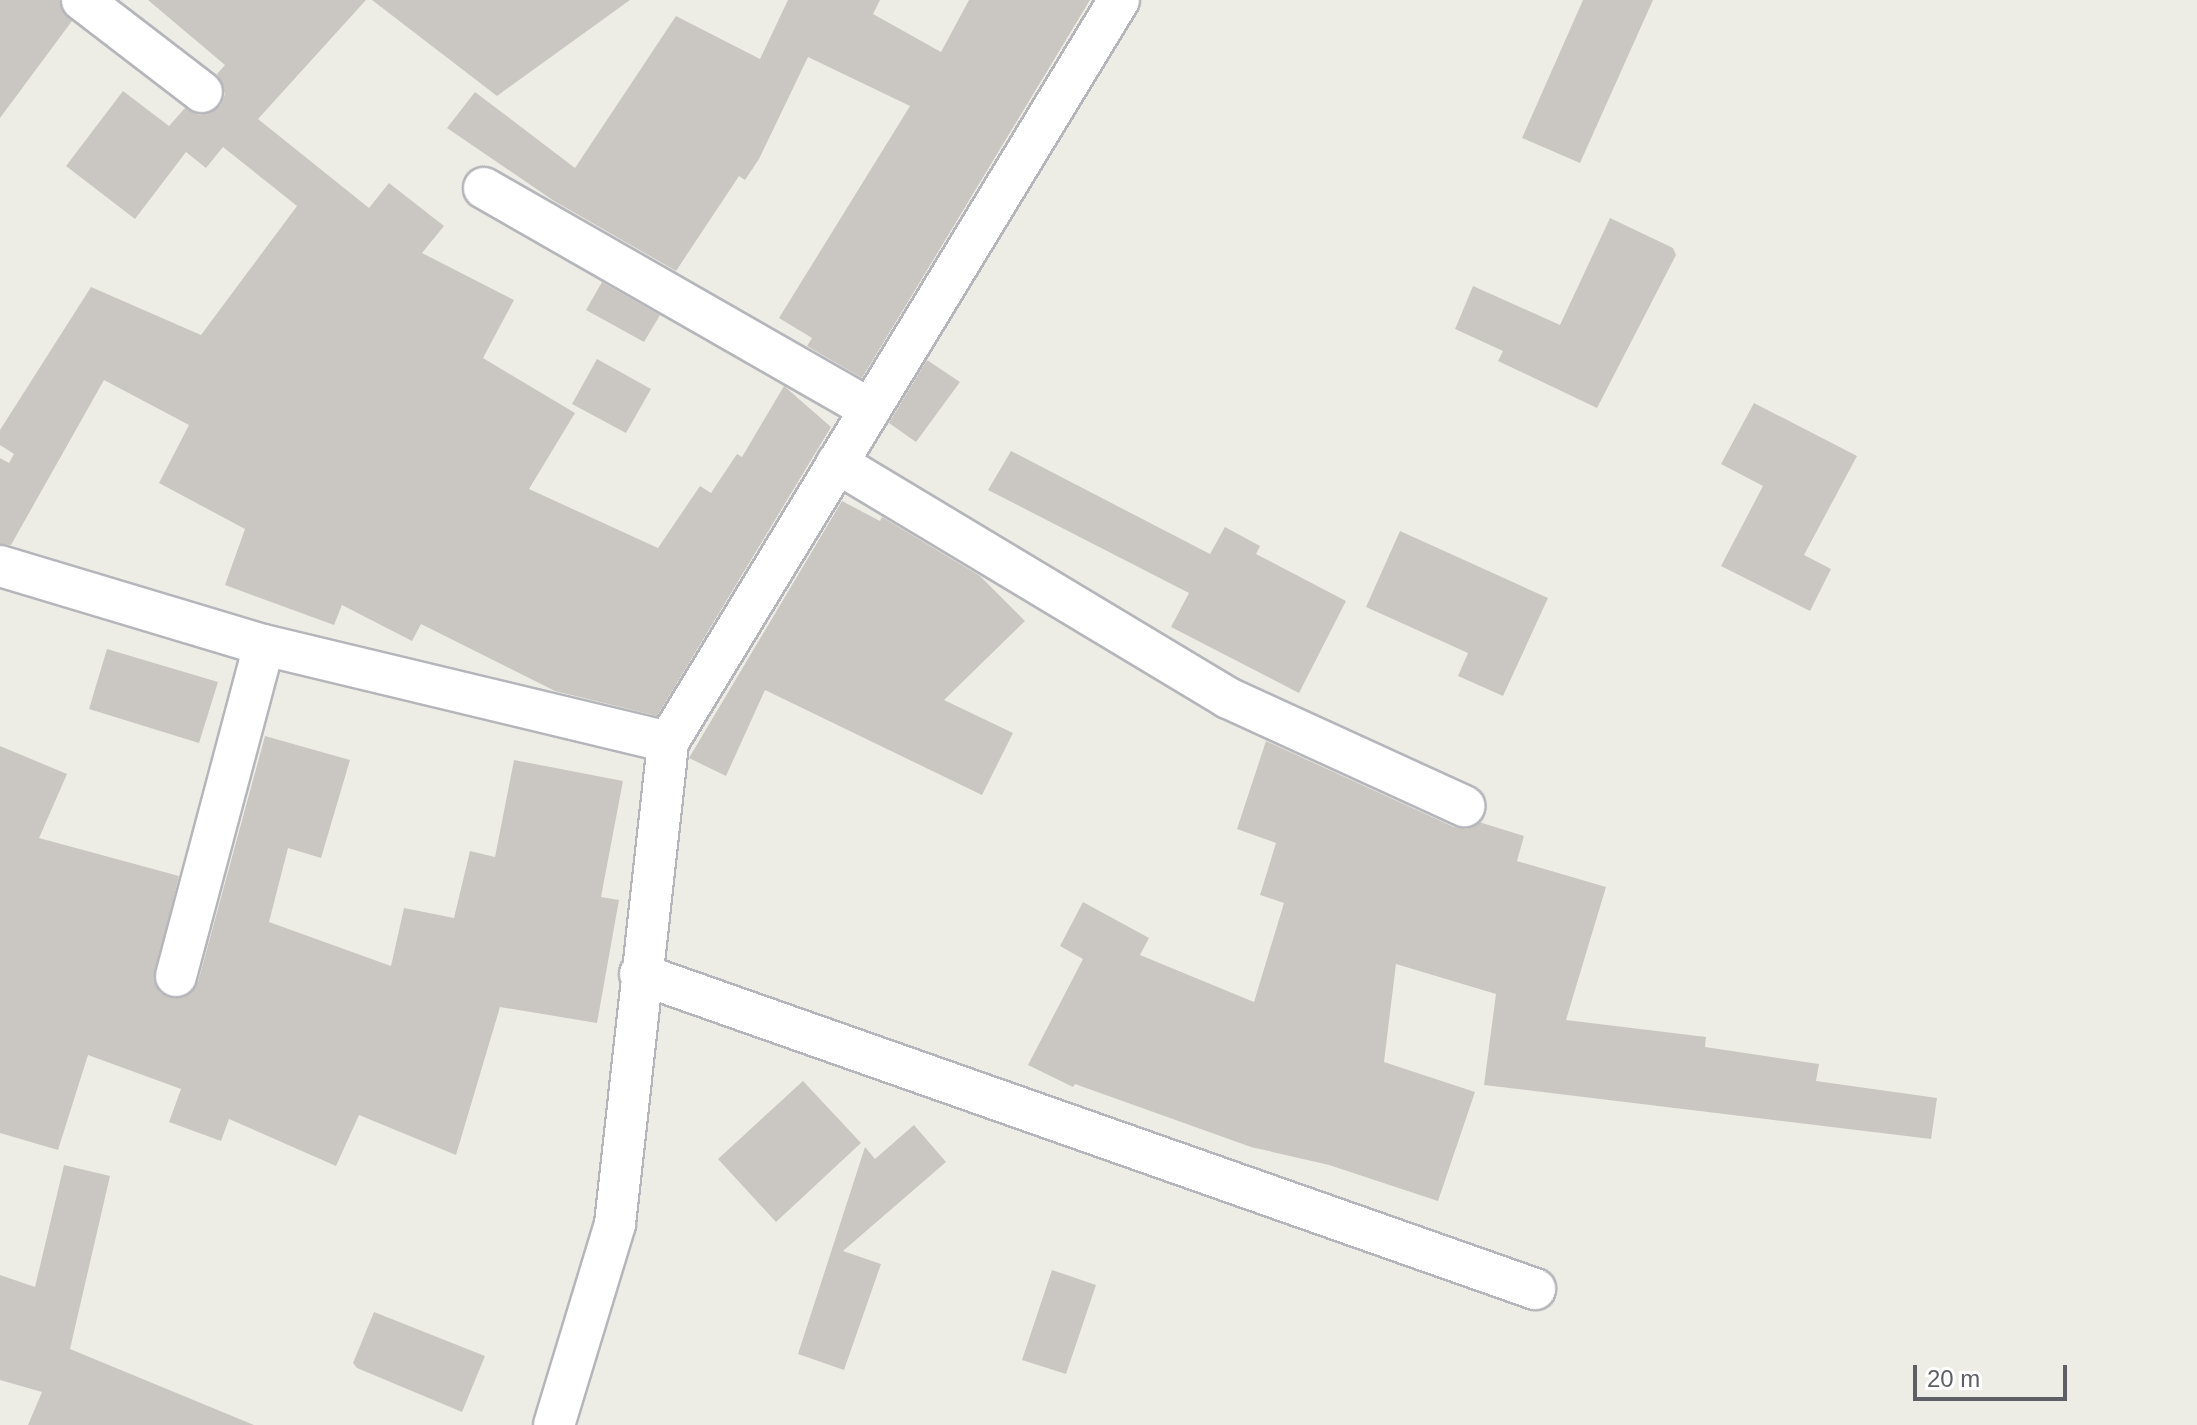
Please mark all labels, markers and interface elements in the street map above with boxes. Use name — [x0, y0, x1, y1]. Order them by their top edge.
scale bar — [1917, 1349, 2071, 1399]
text: 20 m — [1927, 1365, 1980, 1392]

